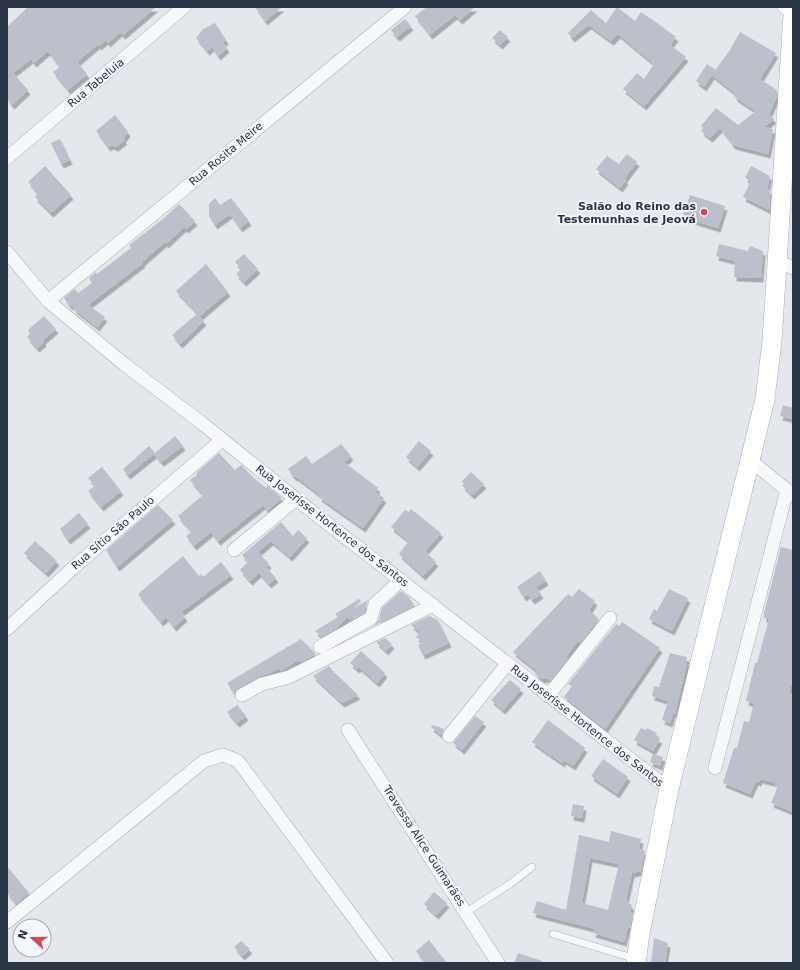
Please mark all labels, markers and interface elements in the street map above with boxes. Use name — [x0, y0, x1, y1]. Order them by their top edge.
street label: Rua Tabeluia — [65, 56, 127, 110]
street label: Rua Rosita Meire — [187, 119, 266, 189]
place label: Salão do Reino das Testemunhas de Jeová — [558, 200, 696, 226]
marker: Salão do Reino das Testemunhas de Jeová — [699, 207, 709, 217]
street label: Rua Joserísse Hortence dos Santos — [253, 462, 411, 590]
street label: Rua Sítio São Paulo — [69, 493, 157, 573]
street label: Rua Joserísse Hortence dos Santos — [508, 662, 666, 790]
street label: Travessa Alice Guimarães — [380, 782, 468, 909]
north arrow — [12, 918, 52, 958]
text: N — [15, 928, 31, 941]

